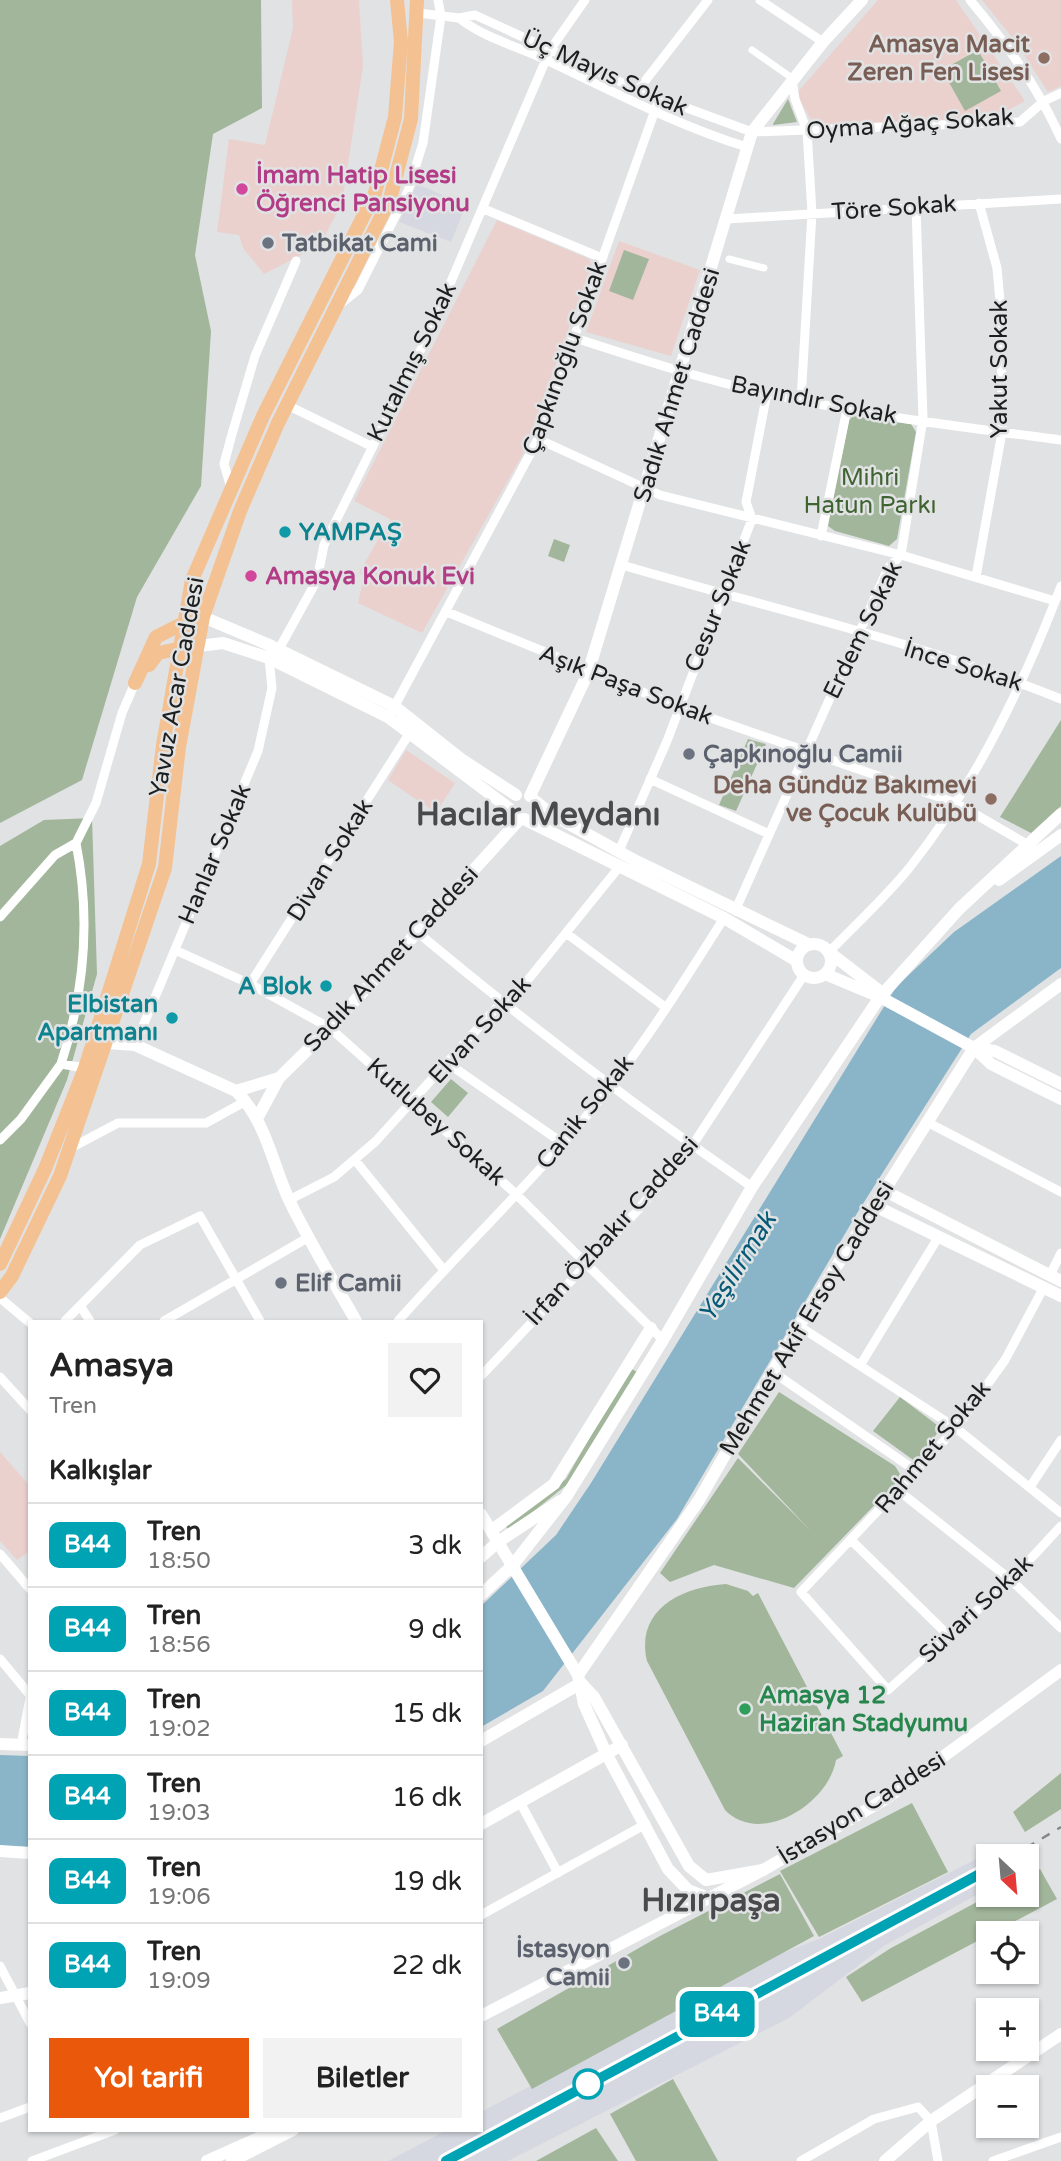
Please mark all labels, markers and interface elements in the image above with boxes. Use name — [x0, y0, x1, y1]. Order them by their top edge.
street label: Üç Mayıs Sokak — [517, 23, 693, 123]
place label: Amasya Macit Zeren Fen Lisesi — [847, 30, 1031, 87]
marker: Amasya Macit Zeren Fen Lisesi — [1036, 50, 1052, 66]
street label: Oyma Ağaç Sokak — [805, 102, 1015, 146]
place label: İmam Hatip Lisesi Öğrenci Pansiyonu — [256, 161, 470, 218]
marker: İmam Hatip Lisesi Öğrenci Pansiyonu — [234, 181, 250, 197]
street label: Töre Sokak — [831, 189, 957, 227]
place label: Tatbikat Cami — [281, 229, 438, 258]
marker: Tatbikat Cami — [260, 235, 276, 251]
street label: Çapkınoğlu Sokak — [516, 257, 614, 459]
street label: Sadık Ahmet Caddesi — [628, 264, 726, 506]
street label: Kutalmış Sokak — [361, 277, 463, 447]
street label: Yakut Sokak — [985, 300, 1014, 438]
street label: Bayındır Sokak — [728, 370, 900, 430]
park label: Mihri Hatun Parkı — [803, 463, 937, 520]
place label: YAMPAŞ — [299, 518, 402, 547]
marker: YAMPAŞ — [277, 524, 293, 540]
street label: Cesur Sokak — [678, 536, 758, 676]
street label: Erdem Sokak — [817, 556, 909, 704]
place label: Amasya Konuk Evi — [265, 562, 475, 591]
marker: Amasya Konuk Evi — [243, 568, 259, 584]
street label: Yavuz Acar Caddesi — [143, 575, 211, 799]
street label: İnce Sokak — [900, 634, 1026, 698]
street label: Aşık Paşa Sokak — [535, 639, 717, 731]
place label: Çapkınoğlu Camii — [703, 740, 903, 769]
marker: Çapkınoğlu Camii — [681, 746, 697, 762]
place label: Deha Gündüz Bakımevi ve Çocuk Kulübü — [713, 771, 977, 828]
street label: Hanlar Sokak — [172, 779, 258, 929]
marker: Deha Gündüz Bakımevi ve Çocuk Kulübü — [983, 791, 999, 807]
street label: Divan Sokak — [281, 793, 379, 927]
district label: Hacılar Meydanı — [416, 796, 660, 834]
street label: Sadık Ahmet Caddesi — [297, 860, 485, 1058]
street label: Elvan Sokak — [423, 970, 537, 1090]
place label: A Blok — [238, 972, 312, 1001]
marker: A Blok — [318, 978, 334, 994]
place label: Elbistan Apartmanı — [37, 990, 158, 1047]
marker: Elbistan Apartmanı — [164, 1010, 180, 1026]
street label: Canik Sokak — [530, 1049, 640, 1175]
street label: Kutlubey Sokak — [361, 1052, 511, 1192]
street label: İrfan Özbakır Caddesi — [519, 1130, 705, 1332]
street label: Mehmet Akif Ersoy Caddesi — [713, 1175, 901, 1461]
water label: Yeşilırmak — [691, 1205, 784, 1328]
place label: Elif Camii — [295, 1269, 402, 1298]
marker: Elif Camii — [273, 1275, 289, 1291]
button: heart — [388, 1343, 462, 1417]
text: Amasya — [49, 1346, 174, 1385]
street label: Rahmet Sokak — [869, 1374, 997, 1520]
text: Tren — [49, 1392, 97, 1420]
text: Kalkışlar — [49, 1455, 152, 1486]
text: Tren — [147, 1516, 201, 1547]
text: B44 — [64, 1530, 111, 1559]
text: 3 dk — [408, 1530, 462, 1561]
text: 18:50 — [147, 1547, 211, 1575]
street label: Süvari Sokak — [913, 1549, 1039, 1669]
text: Tren — [147, 1600, 201, 1631]
text: B44 — [64, 1614, 111, 1643]
text: 9 dk — [408, 1614, 462, 1645]
text: 18:56 — [147, 1631, 211, 1659]
place label: Amasya 12 Haziran Stadyumu — [759, 1681, 968, 1738]
text: Tren — [147, 1684, 201, 1715]
text: B44 — [64, 1698, 111, 1727]
text: 15 dk — [392, 1698, 462, 1729]
marker: Amasya 12 Haziran Stadyumu — [737, 1701, 753, 1717]
text: 19:02 — [147, 1715, 211, 1743]
street label: İstasyon Caddesi — [773, 1745, 951, 1871]
text: Tren — [147, 1768, 201, 1799]
text: B44 — [64, 1782, 111, 1811]
text: 16 dk — [392, 1782, 462, 1813]
text: 19:03 — [147, 1799, 211, 1827]
north arrow — [976, 1844, 1040, 1908]
map controls — [976, 1844, 1039, 2138]
text: Tren — [147, 1852, 201, 1883]
text: B44 — [64, 1866, 111, 1895]
text: 19 dk — [392, 1866, 462, 1897]
district label: Hızırpaşa — [641, 1882, 781, 1920]
text: 19:06 — [147, 1883, 211, 1911]
button: locate — [976, 1921, 1039, 1984]
place label: İstasyon Camii — [516, 1935, 610, 1992]
text: Tren — [147, 1936, 201, 1967]
text: B44 — [64, 1950, 111, 1979]
text: 22 dk — [392, 1950, 462, 1981]
marker: İstasyon Camii — [616, 1955, 632, 1971]
text: 19:09 — [147, 1967, 211, 1995]
line badge: B44 — [677, 1991, 757, 2037]
button: + — [976, 1998, 1039, 2061]
text: B44 — [694, 1999, 740, 2028]
button: Yol tarifi — [49, 2038, 249, 2118]
button: Biletler — [263, 2038, 462, 2118]
unlabelled marker — [573, 2069, 603, 2099]
button: − — [976, 2075, 1039, 2138]

